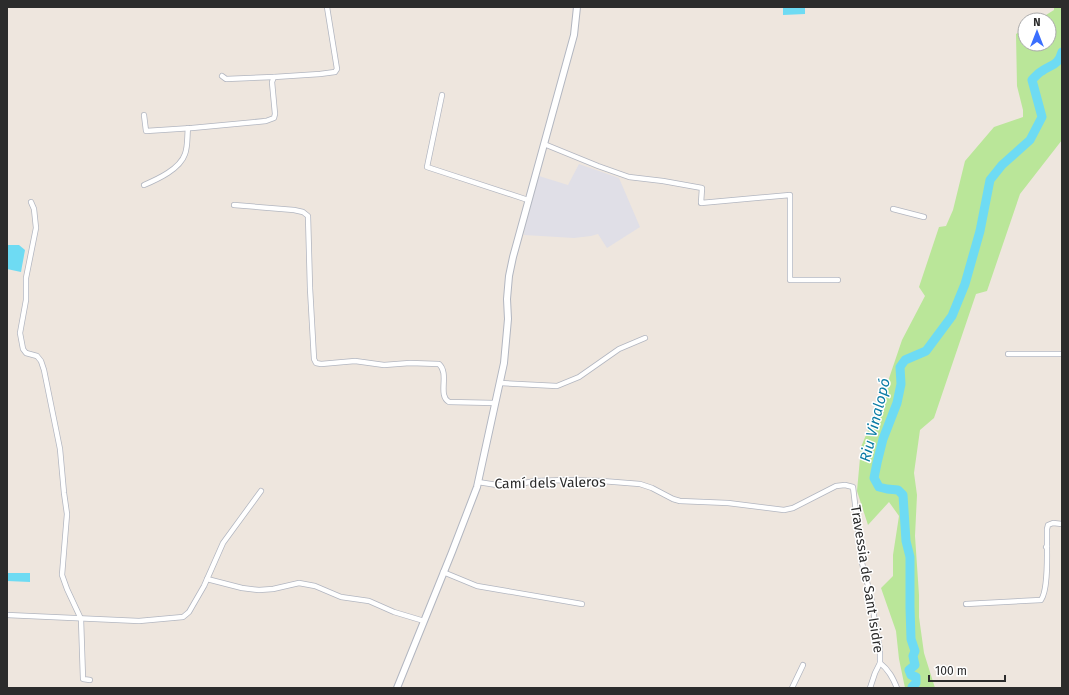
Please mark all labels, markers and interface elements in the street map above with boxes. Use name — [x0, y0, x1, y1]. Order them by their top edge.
north arrow — [1017, 12, 1057, 52]
text: N — [1033, 16, 1041, 29]
water label: Riu Vinalopó — [856, 376, 894, 464]
street label: Camí dels Valeros — [494, 474, 606, 492]
street label: Travessia de Sant Isidre — [847, 504, 887, 654]
scale bar — [929, 657, 1005, 683]
text: 100 m — [935, 664, 967, 678]

